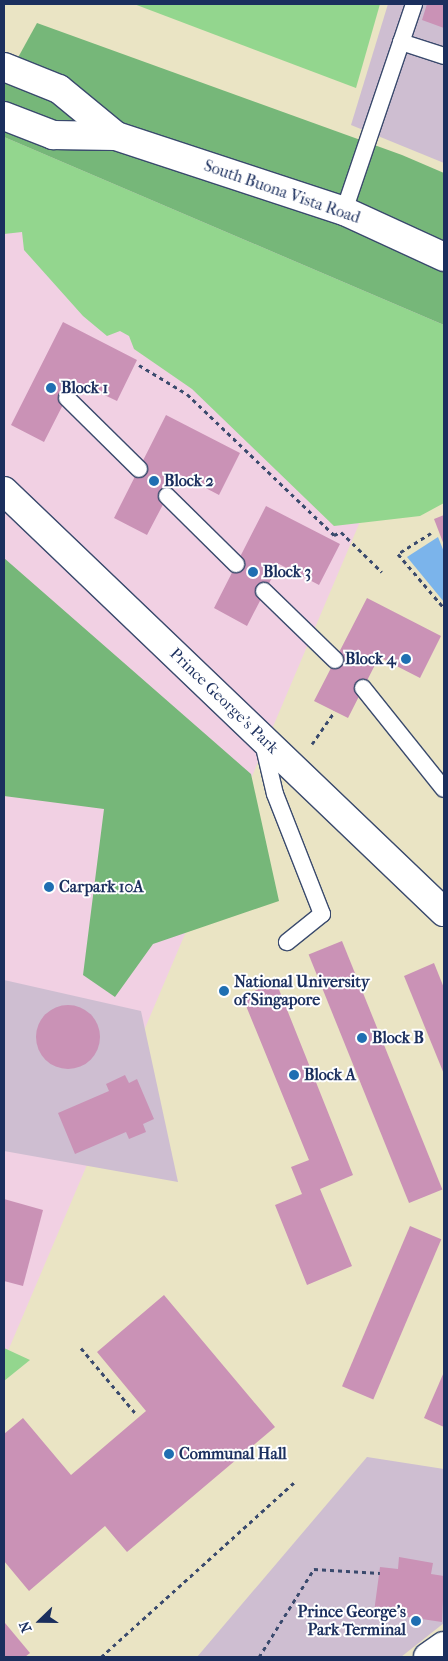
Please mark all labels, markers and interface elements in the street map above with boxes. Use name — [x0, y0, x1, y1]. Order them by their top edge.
street label: South Buona Vista Road — [201, 156, 363, 228]
place label: Block 1 — [61, 378, 108, 398]
marker: Block 1 — [45, 382, 57, 394]
place label: Block 2 — [164, 471, 214, 491]
marker: Block 2 — [148, 475, 160, 487]
place label: Block 3 — [263, 562, 311, 582]
marker: Block 3 — [247, 566, 259, 578]
street label: Prince George's Park — [166, 644, 282, 758]
place label: Block 4 — [345, 649, 396, 669]
marker: Block 4 — [400, 653, 412, 665]
place label: Carpark 10A — [59, 877, 144, 897]
marker: Carpark 10A — [43, 881, 55, 893]
place label: National University of Singapore — [234, 972, 369, 1010]
marker: National University of Singapore — [218, 985, 230, 997]
place label: Block B — [372, 1028, 424, 1048]
marker: Block B — [356, 1032, 368, 1044]
place label: Block A — [304, 1065, 356, 1085]
marker: Block A — [288, 1069, 300, 1081]
place label: Communal Hall — [179, 1444, 287, 1464]
marker: Communal Hall — [163, 1448, 175, 1460]
north arrow — [15, 1596, 65, 1646]
place label: Prince George's Park Terminal — [298, 1602, 406, 1640]
marker: Prince George's Park Terminal — [410, 1615, 422, 1627]
text: N — [16, 1619, 35, 1635]

